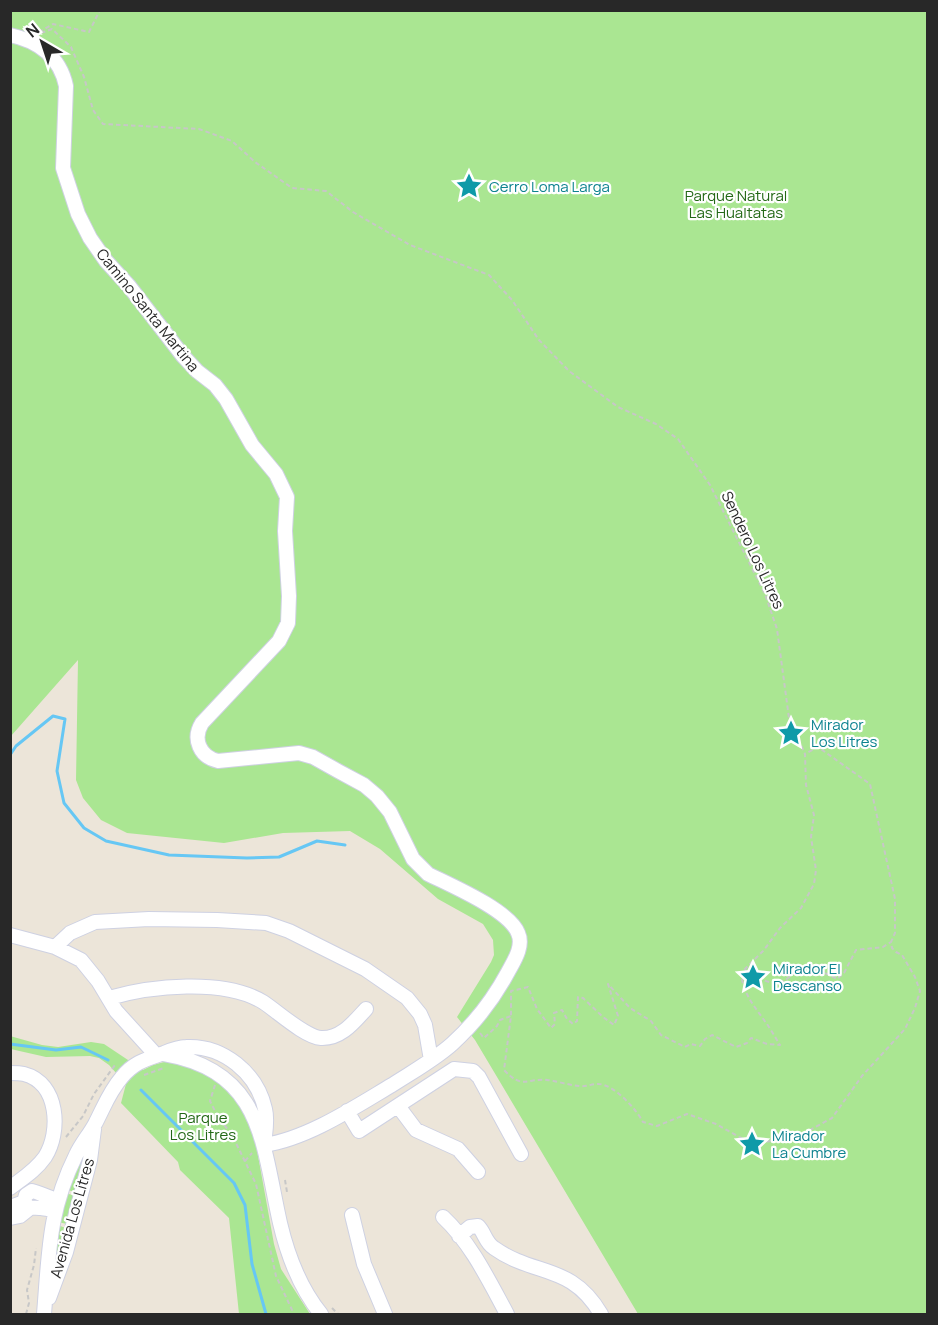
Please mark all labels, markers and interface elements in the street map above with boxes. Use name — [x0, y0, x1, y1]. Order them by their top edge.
north arrow — [12, 12, 72, 72]
text: N — [21, 18, 44, 43]
place icon: Cerro Loma Larga — [454, 171, 484, 201]
place label: Cerro Loma Larga — [489, 176, 610, 197]
park label: Parque Natural Las Hualtatas — [685, 185, 787, 223]
street label: Camino Santa Martina — [92, 244, 204, 376]
street label: Sendero Los Litres — [716, 488, 790, 612]
place label: Mirador Los Litres — [811, 714, 878, 752]
place icon: Mirador Los Litres — [776, 718, 806, 748]
place label: Mirador El Descanso — [773, 958, 842, 996]
place icon: Mirador El Descanso — [738, 962, 768, 992]
park label: Parque Los Litres — [170, 1107, 236, 1145]
place label: Mirador La Cumbre — [772, 1125, 846, 1163]
place icon: Mirador La Cumbre — [737, 1129, 767, 1159]
street label: Avenida Los Litres — [45, 1155, 99, 1280]

